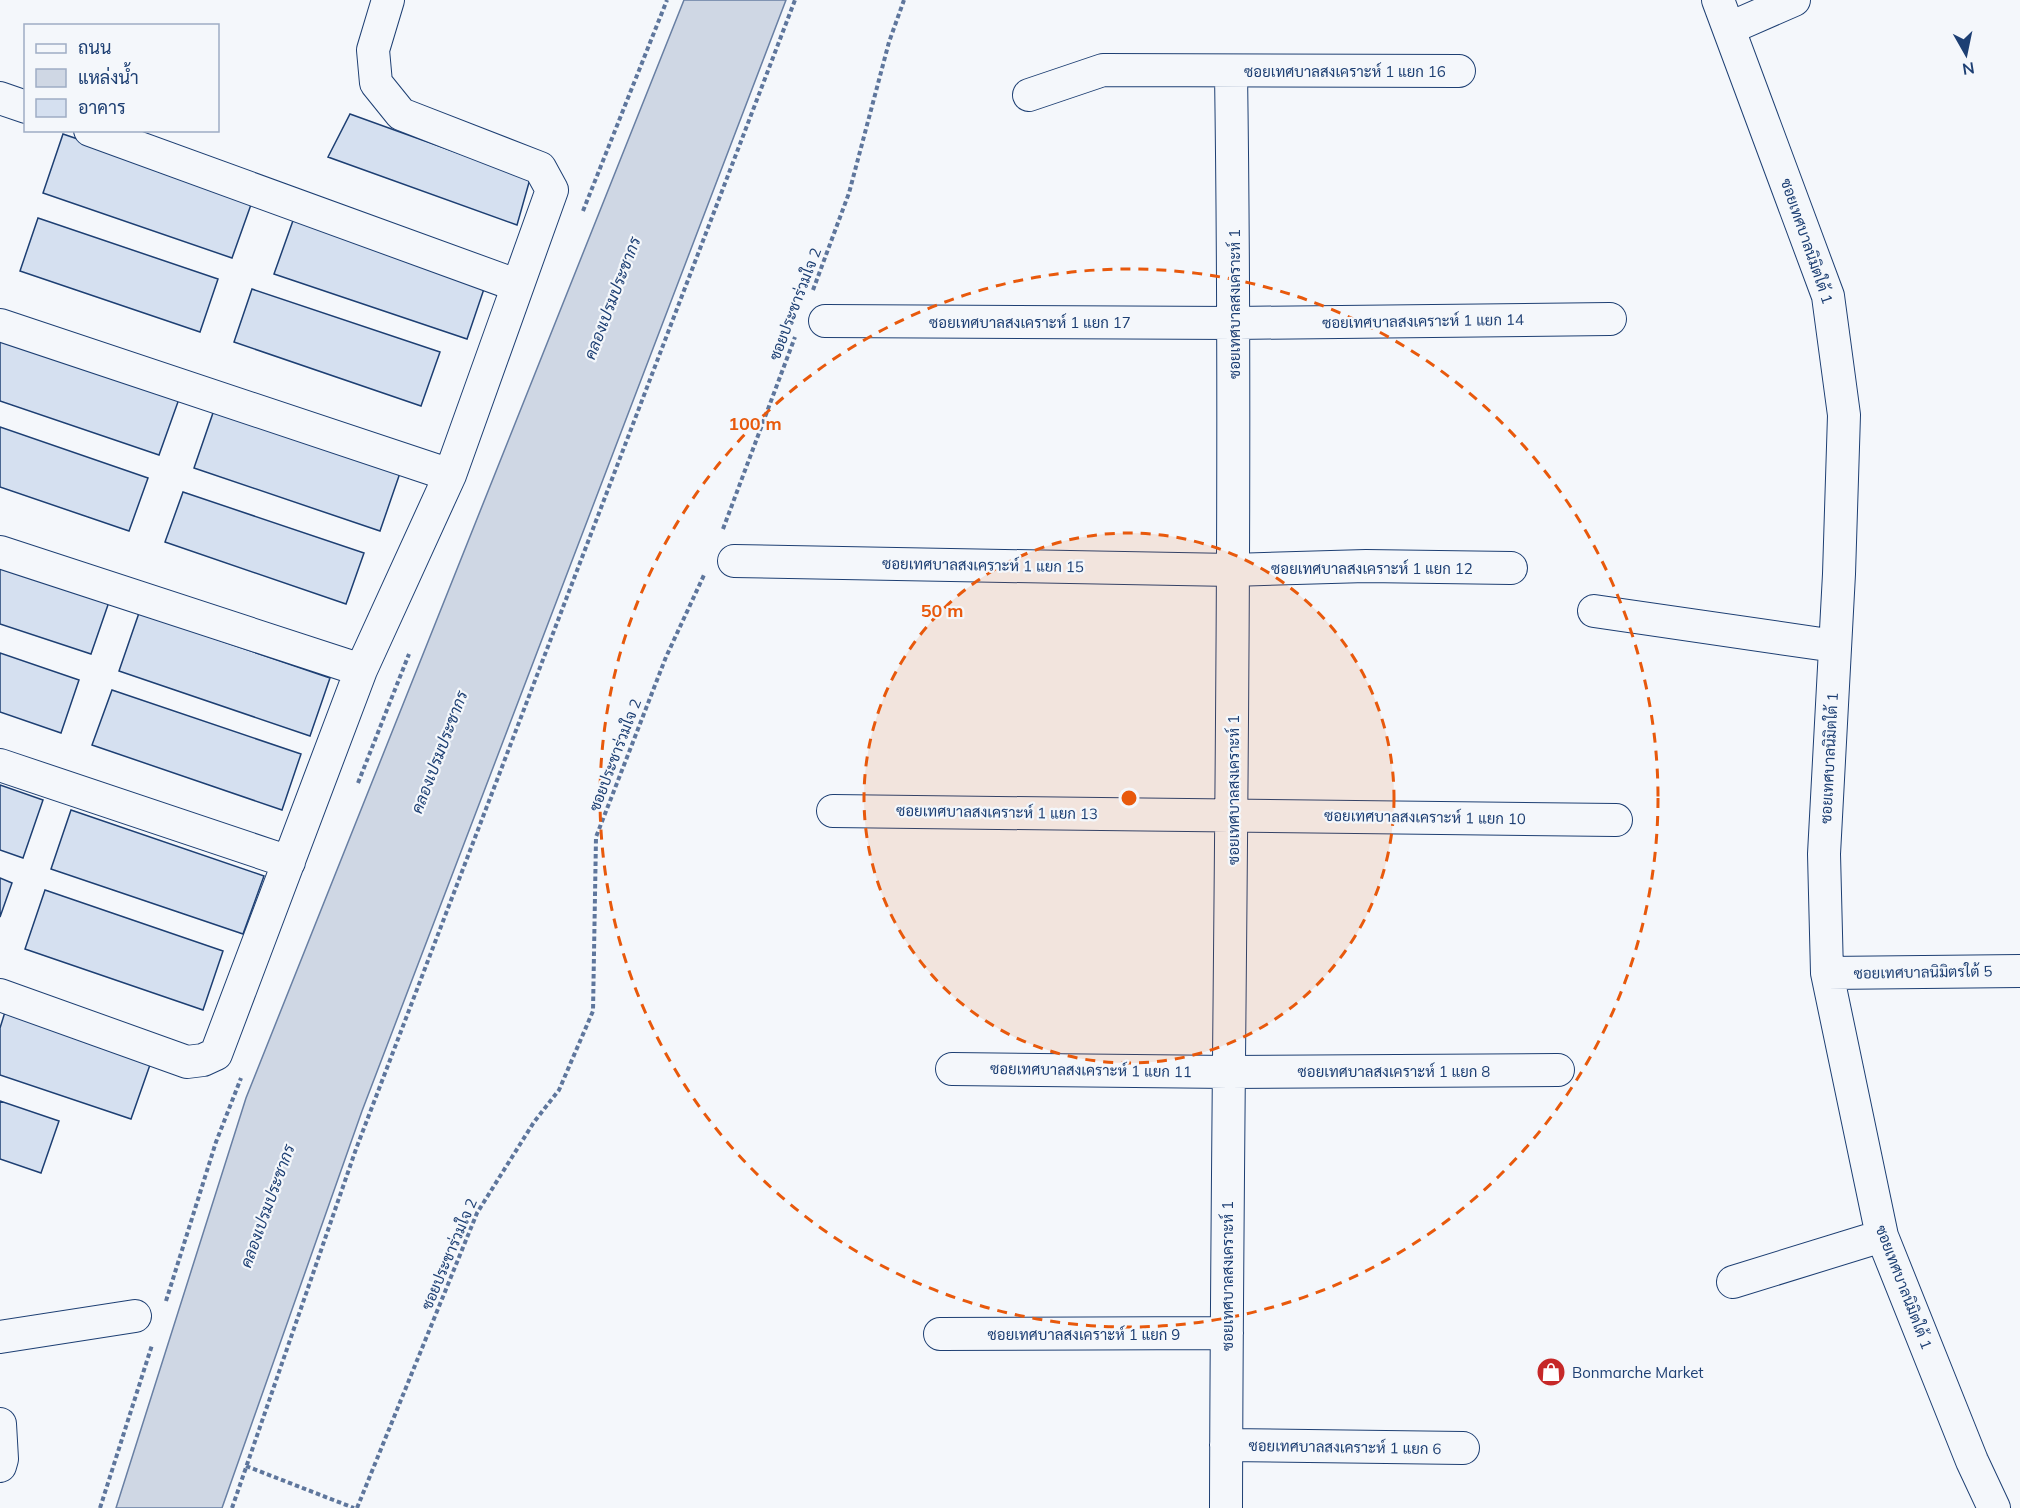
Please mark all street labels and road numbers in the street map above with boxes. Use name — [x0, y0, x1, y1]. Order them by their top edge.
street label: ซอยเทศบาลสงเคราะห์ 1 แยก 16 — [1244, 62, 1446, 81]
street label: ซอยเทศบาลนิมิตใต้ 1 — [1777, 176, 1837, 306]
street label: ซอยเทศบาลสงเคราะห์ 1 — [1225, 229, 1244, 379]
street label: ซอยประชาร่วมใจ 2 — [765, 245, 825, 363]
street label: ซอยเทศบาลสงเคราะห์ 1 แยก 14 — [1322, 310, 1524, 332]
street label: ซอยเทศบาลสงเคราะห์ 1 แยก 17 — [929, 313, 1131, 332]
street label: ซอยเทศบาลสงเคราะห์ 1 แยก 15 — [882, 554, 1084, 576]
street label: ซอยเทศบาลสงเคราะห์ 1 แยก 12 — [1271, 559, 1473, 578]
street label: ซอยเทศบาลนิมิตใต้ 1 — [1816, 692, 1842, 824]
street label: ซอยประชาร่วมใจ 2 — [585, 696, 645, 814]
street label: ซอยเทศบาลสงเคราะห์ 1 — [1224, 715, 1243, 865]
street label: ซอยเทศบาลสงเคราะห์ 1 แยก 13 — [896, 801, 1098, 823]
street label: ซอยเทศบาลสงเคราะห์ 1 แยก 10 — [1324, 806, 1526, 828]
street label: ซอยเทศบาลนิมิตรใต้ 5 — [1854, 961, 1992, 983]
street label: ซอยเทศบาลสงเคราะห์ 1 แยก 11 — [990, 1059, 1192, 1081]
street label: ซอยเทศบาลสงเคราะห์ 1 แยก 8 — [1298, 1062, 1490, 1081]
street label: ซอยประชาร่วมใจ 2 — [417, 1195, 481, 1313]
street label: ซอยเทศบาลสงเคราะห์ 1 — [1218, 1201, 1237, 1351]
street label: ซอยเทศบาลนิมิตใต้ 1 — [1872, 1222, 1936, 1352]
street label: ซอยเทศบาลสงเคราะห์ 1 แยก 9 — [988, 1325, 1180, 1344]
street label: ซอยเทศบาลสงเคราะห์ 1 แยก 6 — [1248, 1436, 1442, 1458]

